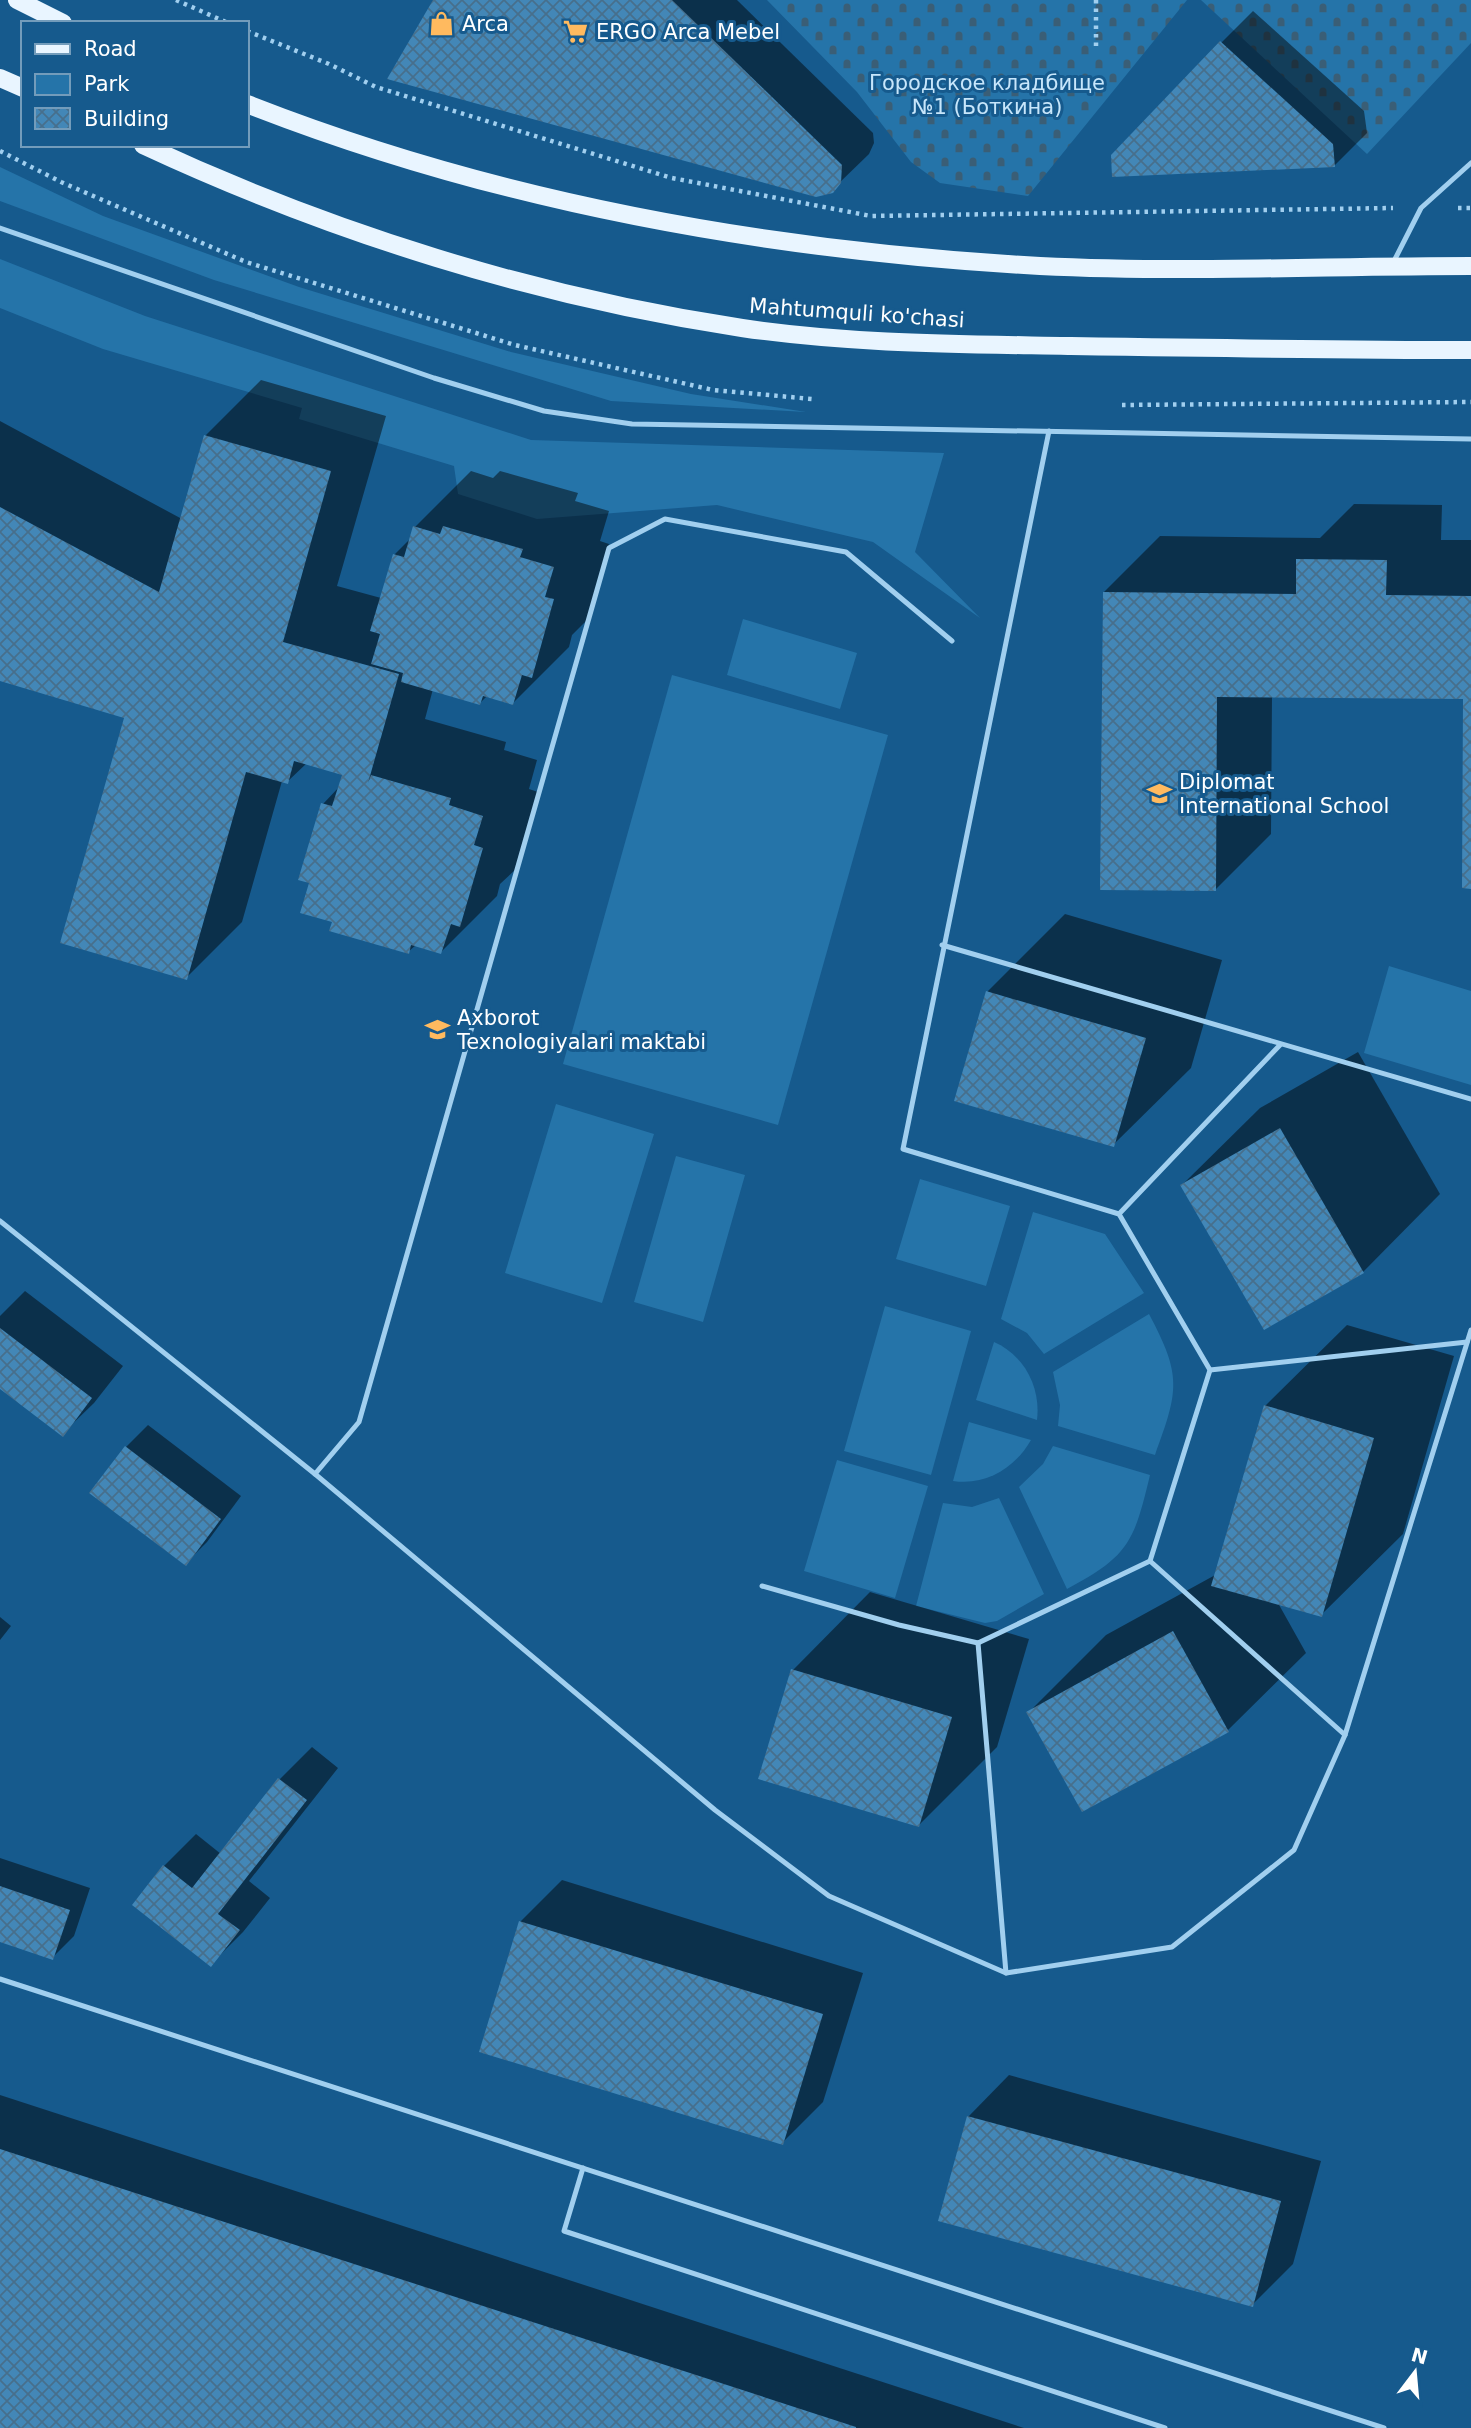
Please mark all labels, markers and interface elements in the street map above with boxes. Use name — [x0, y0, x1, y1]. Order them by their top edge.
shop icon: Arca — [428, 10, 456, 38]
place label: Arca — [462, 12, 509, 36]
supermarket icon: ERGO Arca Mebel — [562, 18, 590, 46]
place label: ERGO Arca Mebel — [596, 20, 780, 44]
legend — [21, 21, 248, 147]
text: Road — [84, 37, 137, 61]
park label: Городское кладбище №1 (Боткина) — [869, 71, 1105, 119]
text: Park — [84, 72, 130, 96]
text: Building — [84, 107, 169, 131]
street label: Mahtumquli ko'chasi — [749, 294, 965, 332]
place label: Diplomat International School — [1179, 770, 1389, 818]
school or university icon: Diplomat International School — [1145, 780, 1173, 808]
place label: Axborot Texnologiyalari maktabi — [456, 1006, 706, 1054]
school or university icon: Axborot Texnologiyalari maktabi — [423, 1016, 451, 1044]
north arrow — [1380, 2337, 1450, 2407]
text: N — [1409, 2343, 1430, 2368]

